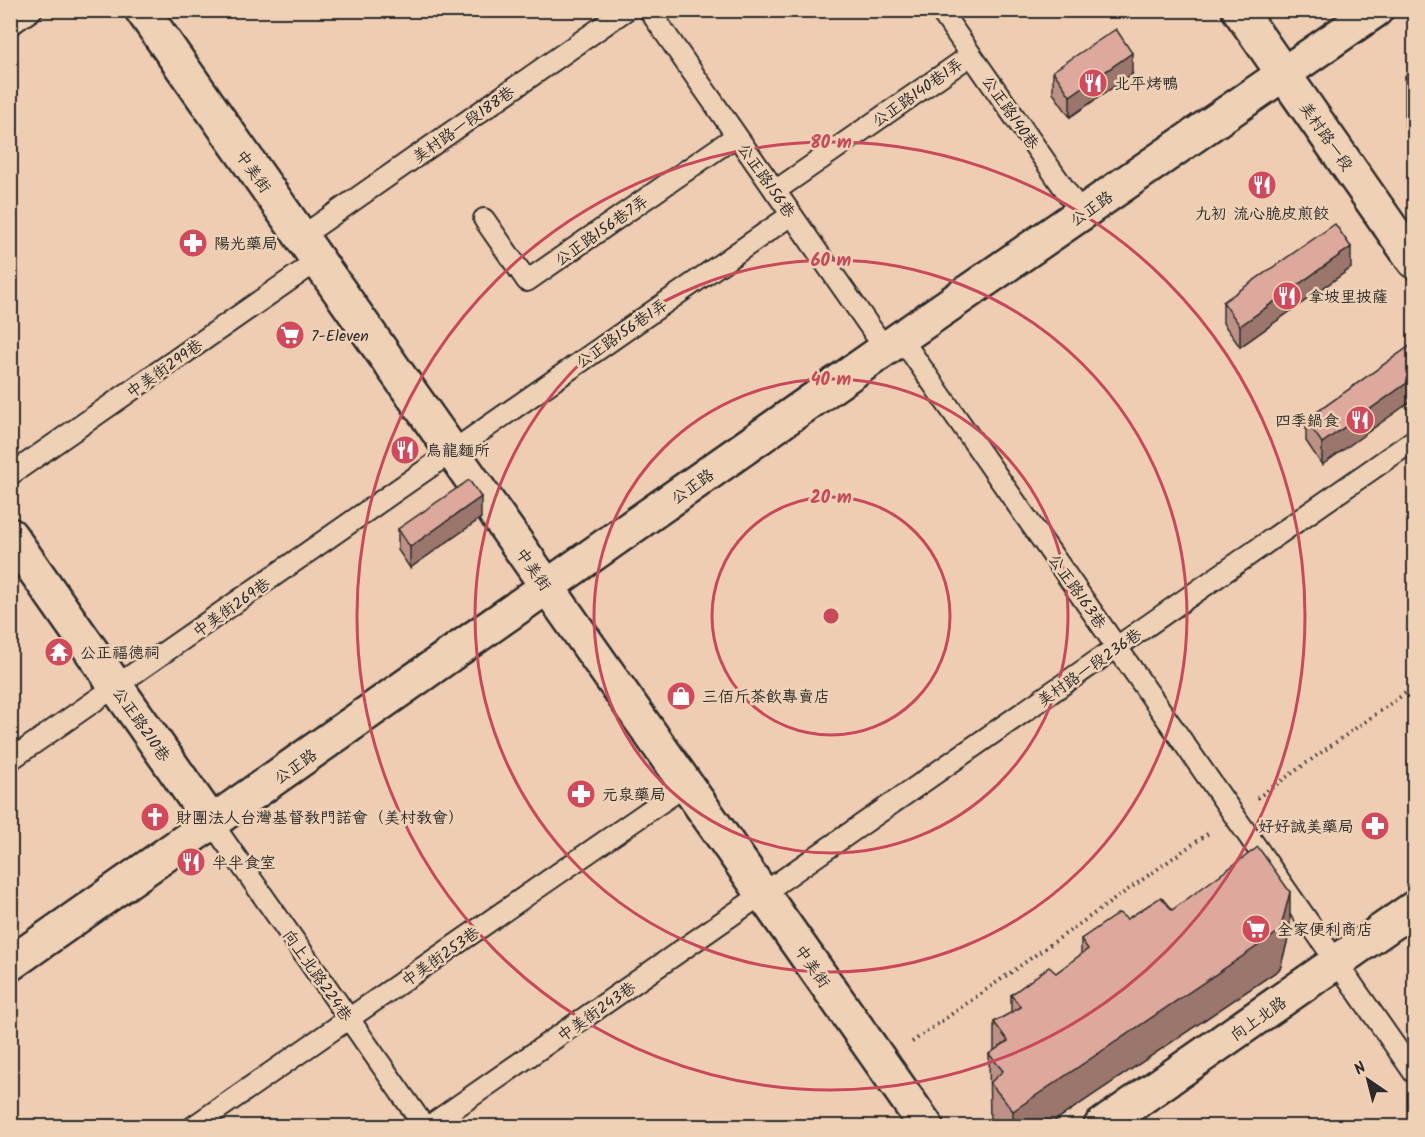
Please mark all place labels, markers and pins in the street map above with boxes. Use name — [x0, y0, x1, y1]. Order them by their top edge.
restaurant icon: 北平烤鴨 — [1077, 67, 1109, 99]
place label: 北平烤鴨 — [1114, 72, 1178, 97]
restaurant icon: 九初 流心脆皮煎餃 — [1246, 169, 1278, 201]
place label: 九初 流心脆皮煎餃 — [1195, 202, 1329, 227]
pharmacy icon: 陽光藥局 — [177, 227, 209, 259]
place label: 陽光藥局 — [214, 232, 278, 257]
restaurant icon: 拿坡里披薩 — [1271, 280, 1303, 312]
place label: 拿坡里披薩 — [1308, 285, 1388, 310]
supermarket icon: 7-Eleven — [274, 319, 306, 351]
place label: 7-Eleven — [311, 324, 369, 349]
restaurant icon: 四季鍋食 — [1344, 404, 1376, 436]
place label: 四季鍋食 — [1275, 409, 1339, 434]
restaurant icon: 烏龍麵所 — [389, 434, 421, 466]
place label: 烏龍麵所 — [426, 439, 490, 464]
centre of rings — [821, 606, 841, 626]
temple icon: 公正福德祠 — [43, 636, 75, 668]
place label: 公正福德祠 — [80, 641, 160, 666]
shop icon: 三佰斤茶飲專賣店 — [665, 680, 697, 712]
place label: 三佰斤茶飲專賣店 — [702, 685, 830, 710]
pharmacy icon: 元泉藥局 — [565, 778, 597, 810]
place label: 元泉藥局 — [602, 783, 666, 808]
church icon: 財團法人台灣基督教門諾會（美村教會） — [139, 801, 171, 833]
place label: 財團法人台灣基督教門諾會（美村教會） — [176, 806, 464, 831]
pharmacy icon: 好好誠美藥局 — [1359, 810, 1391, 842]
place label: 好好誠美藥局 — [1258, 815, 1354, 840]
restaurant icon: 半半食室 — [175, 846, 207, 878]
place label: 半半食室 — [212, 851, 276, 876]
supermarket icon: 全家便利商店 — [1240, 913, 1272, 945]
place label: 全家便利商店 — [1277, 918, 1373, 943]

